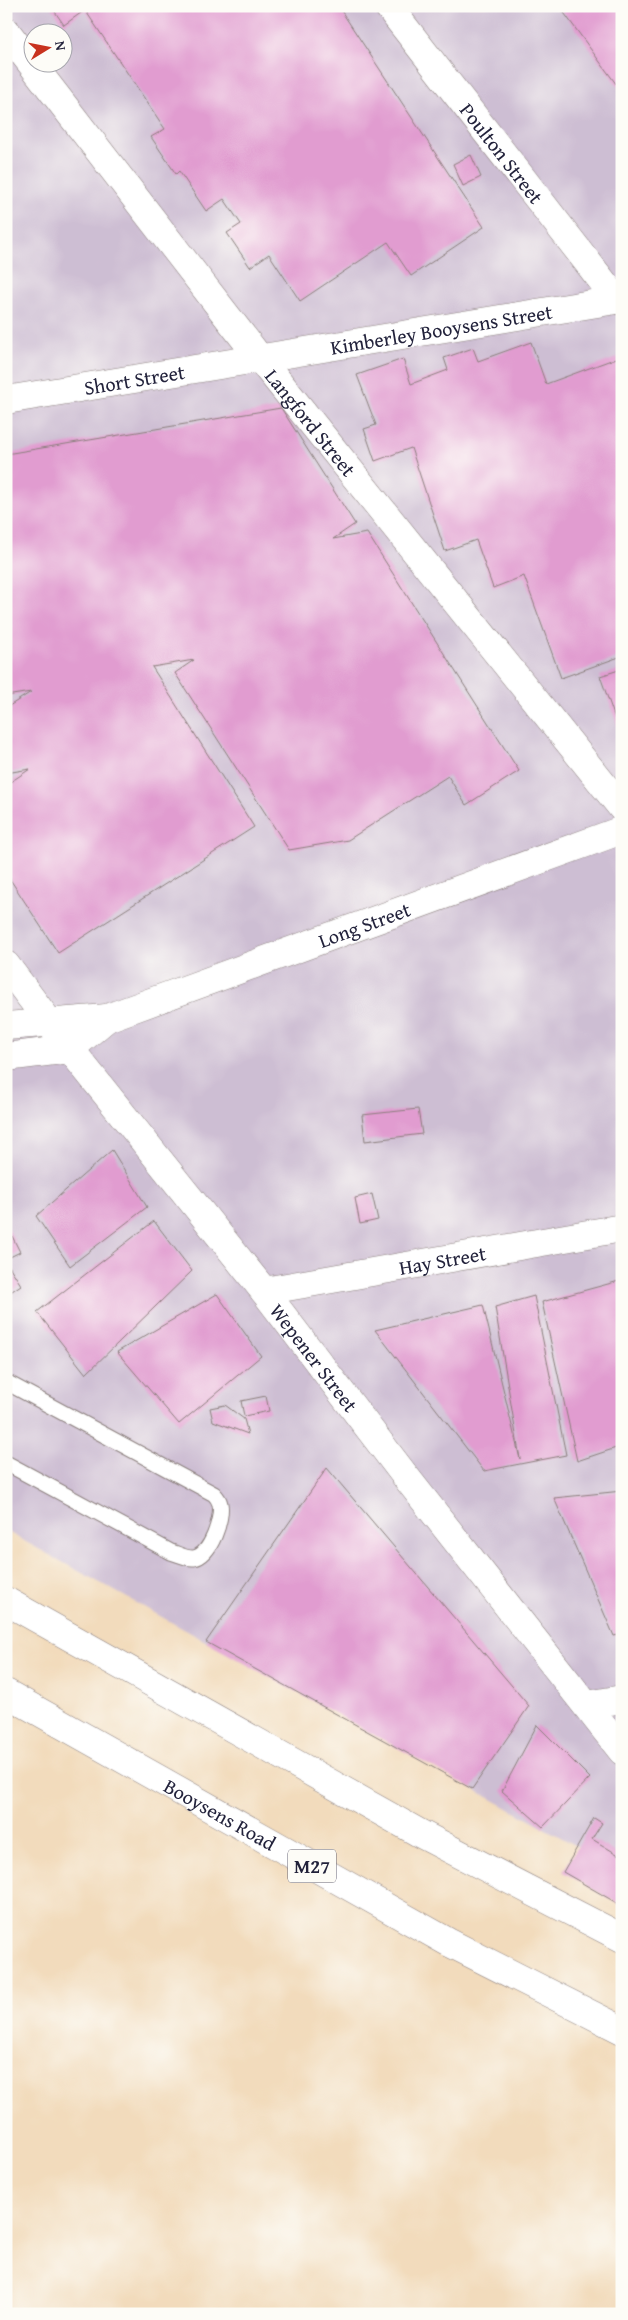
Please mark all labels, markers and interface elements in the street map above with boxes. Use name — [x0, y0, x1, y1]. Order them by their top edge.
north arrow — [22, 22, 72, 72]
text: N — [50, 39, 72, 53]
street label: Poulton Street — [454, 96, 551, 209]
street label: Kimberley Booysens Street — [328, 296, 554, 361]
street label: Short Street — [82, 356, 187, 401]
street label: Langford Street — [259, 362, 363, 482]
street label: Long Street — [314, 894, 414, 954]
street label: Hay Street — [397, 1238, 488, 1282]
street label: Wepener Street — [264, 1297, 365, 1418]
street label: Booysens Road — [159, 1771, 282, 1857]
road number: M27 — [288, 1850, 336, 1882]

